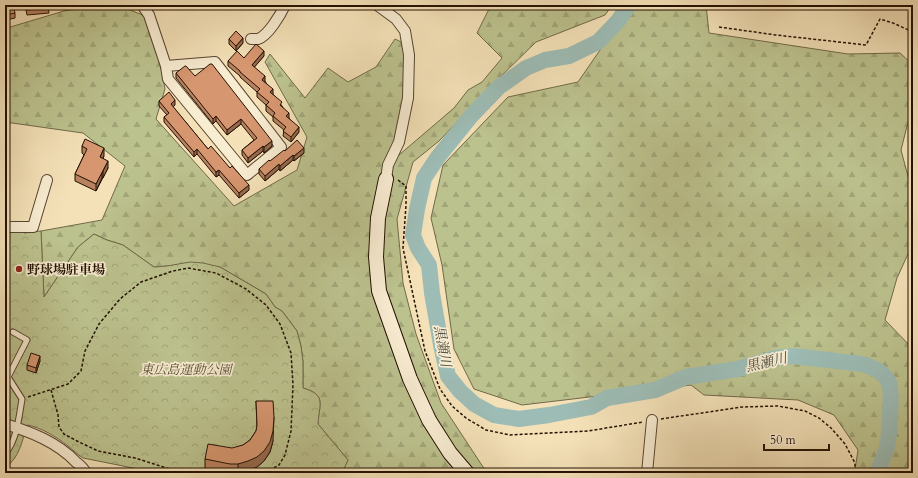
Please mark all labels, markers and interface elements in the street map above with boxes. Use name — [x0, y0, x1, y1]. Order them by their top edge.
place label: 野球場駐車場 — [27, 261, 105, 279]
marker: 野球場駐車場 — [14, 264, 24, 274]
water label: 黒瀬川 — [430, 324, 456, 370]
water label: 黒瀬川 — [744, 348, 791, 376]
park label: 東広島運動公園 — [140, 361, 233, 379]
scale bar — [764, 426, 829, 452]
text: 50 m — [770, 432, 797, 448]

